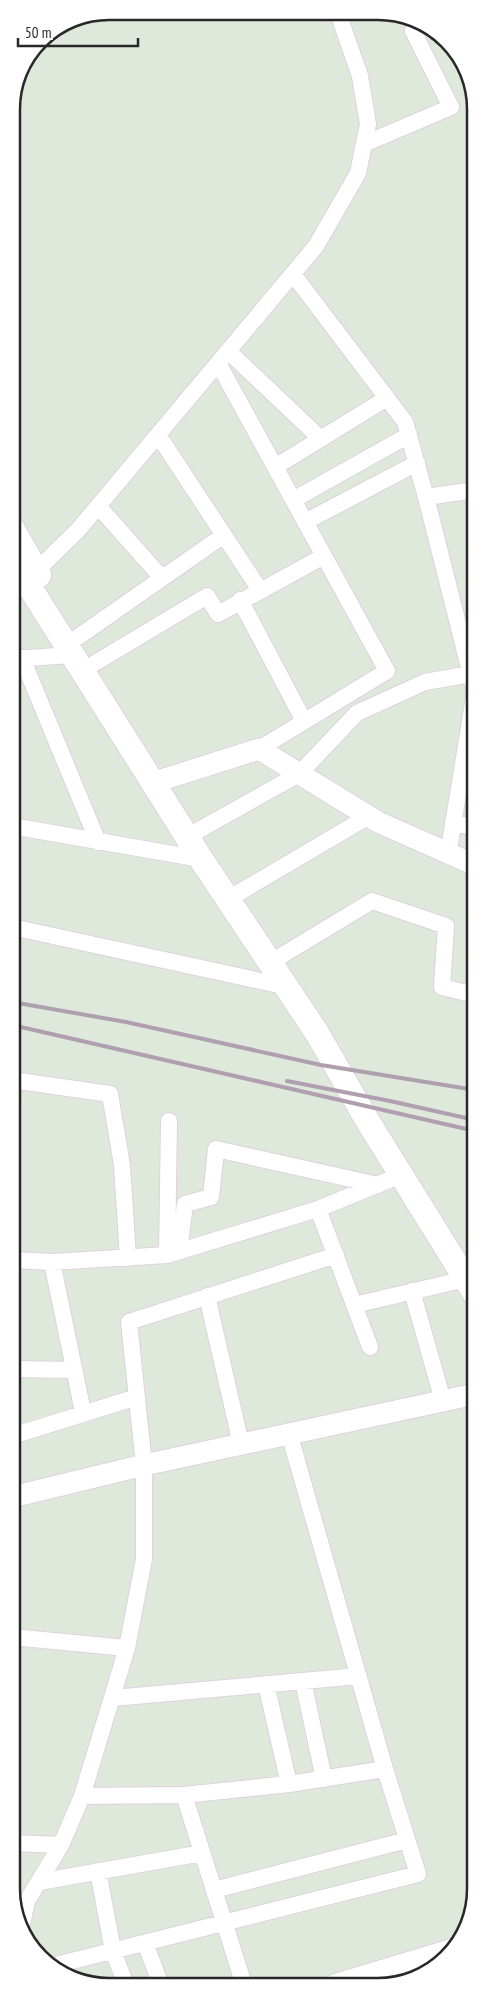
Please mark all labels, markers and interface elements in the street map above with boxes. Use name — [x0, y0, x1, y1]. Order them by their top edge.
scale bar — [18, 15, 138, 47]
text: 50 m — [25, 23, 51, 42]

